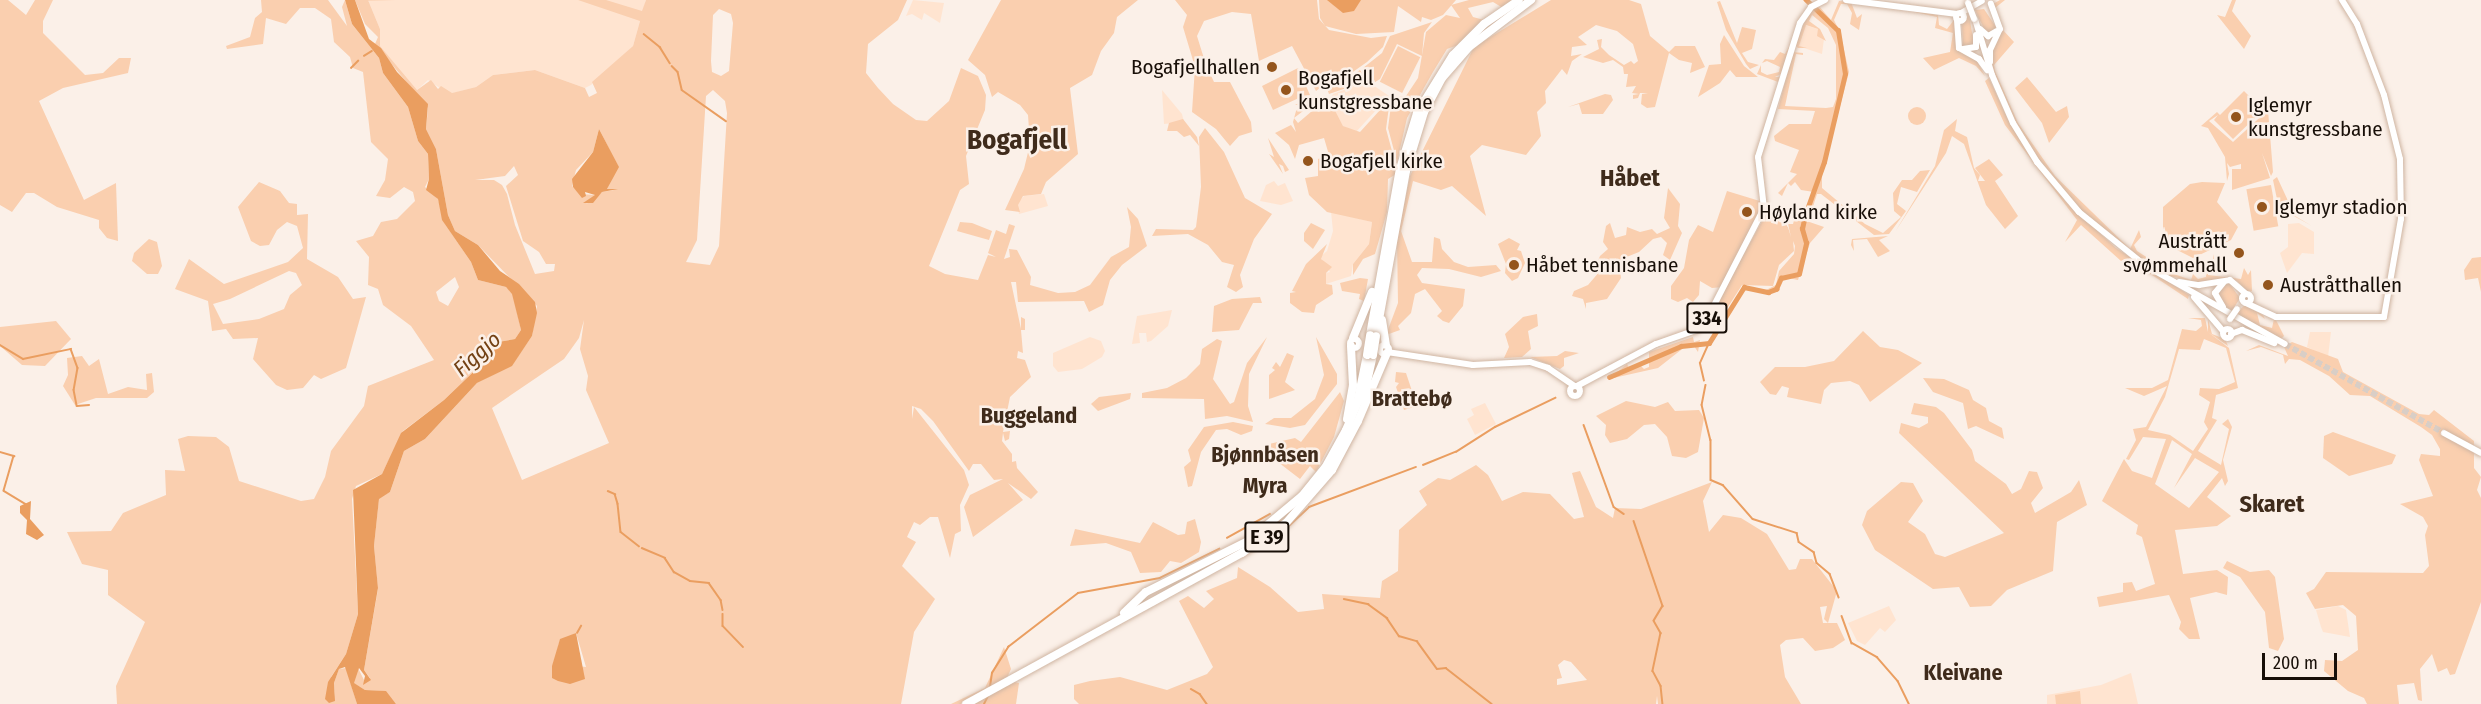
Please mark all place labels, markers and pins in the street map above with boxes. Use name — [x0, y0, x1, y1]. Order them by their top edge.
place label: Bogafjellhallen — [1131, 54, 1260, 80]
marker: Bogafjellhallen — [1265, 60, 1279, 74]
place label: Bogafjell kunstgressbane — [1298, 65, 1433, 115]
marker: Bogafjell kunstgressbane — [1279, 83, 1293, 97]
place label: Iglemyr kunstgressbane — [2248, 92, 2383, 142]
marker: Iglemyr kunstgressbane — [2229, 110, 2243, 124]
place label: Bogafjell kirke — [1320, 148, 1443, 174]
marker: Bogafjell kirke — [1301, 154, 1315, 168]
place label: Iglemyr stadion — [2274, 194, 2407, 220]
place label: Høyland kirke — [1759, 199, 1877, 225]
marker: Iglemyr stadion — [2255, 200, 2269, 214]
marker: Høyland kirke — [1740, 205, 1754, 219]
place label: Austrått svømmehall — [2123, 228, 2227, 278]
marker: Austrått svømmehall — [2232, 246, 2246, 260]
place label: Håbet tennisbane — [1526, 252, 1678, 278]
marker: Håbet tennisbane — [1507, 258, 1521, 272]
place label: Austråtthallen — [2280, 272, 2402, 298]
marker: Austråtthallen — [2261, 278, 2275, 292]

